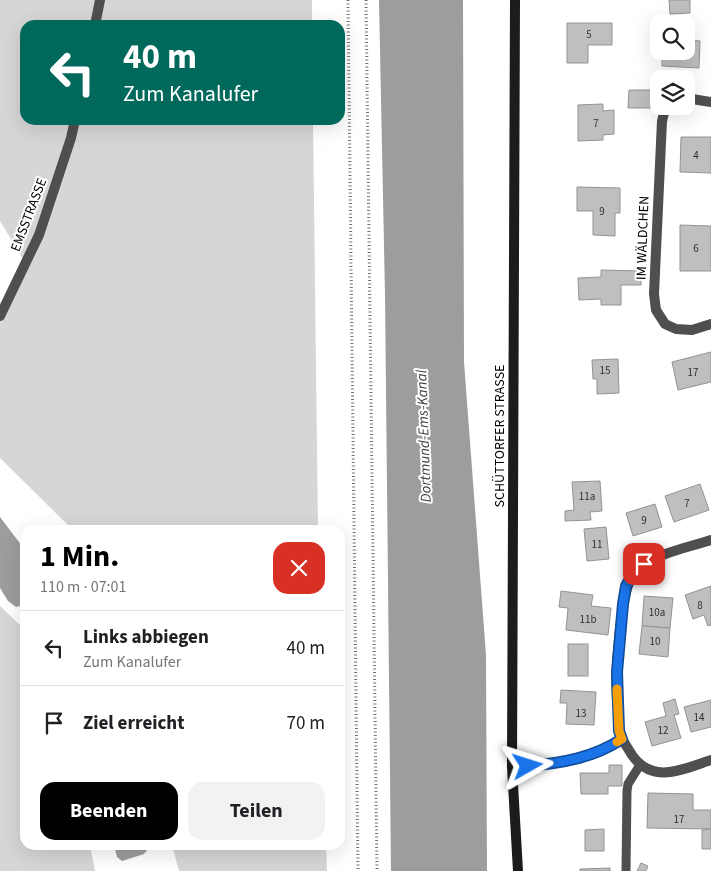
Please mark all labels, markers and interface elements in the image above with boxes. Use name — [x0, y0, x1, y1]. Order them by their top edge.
map controls — [650, 15, 695, 115]
button: search — [650, 15, 695, 60]
house number: 5 — [586, 27, 592, 42]
text: 40 m — [123, 32, 197, 82]
icon: left — [40, 40, 105, 105]
button: layers — [650, 70, 695, 115]
text: Zum Kanalufer — [123, 78, 258, 110]
house number: 7 — [593, 116, 599, 131]
house number: 4 — [693, 148, 699, 163]
street label: EMSSTRASSE — [6, 175, 52, 255]
street label: IM WÄLDCHEN — [632, 196, 654, 280]
house number: 9 — [599, 204, 605, 219]
house number: 6 — [693, 241, 699, 256]
house number: 15 — [600, 363, 610, 378]
street label: SCHÜTTORFER STRASSE — [490, 365, 510, 507]
house number: 17 — [688, 365, 698, 380]
water label: Dortmund-Ems-Kanal — [411, 369, 437, 503]
house number: 11a — [579, 489, 595, 504]
house number: 7 — [684, 496, 690, 511]
house number: 9 — [641, 513, 647, 528]
text: 1 Min. — [40, 535, 119, 578]
house number: 11 — [592, 537, 602, 552]
button: close — [273, 542, 325, 594]
pin — [623, 543, 665, 585]
icon: arrive — [630, 550, 658, 578]
text: 110 m · 07:01 — [40, 576, 127, 598]
house number: 8 — [697, 598, 703, 613]
house number: 10a — [649, 605, 665, 620]
house number: 11b — [579, 612, 597, 627]
text: Links abbiegen — [83, 624, 209, 651]
icon: left — [40, 634, 68, 662]
house number: 10 — [650, 634, 660, 649]
text: 40 m — [287, 635, 325, 662]
text: Zum Kanalufer — [83, 651, 181, 673]
house number: 13 — [576, 706, 586, 721]
icon: arrive — [40, 709, 68, 737]
text: Ziel erreicht — [83, 710, 184, 737]
text: 70 m — [287, 710, 325, 737]
house number: 14 — [694, 710, 705, 725]
house number: 12 — [658, 723, 668, 738]
position arrow — [501, 739, 553, 791]
button: Beenden — [40, 782, 178, 840]
button: Teilen — [188, 782, 325, 840]
house number: 17 — [674, 812, 684, 827]

